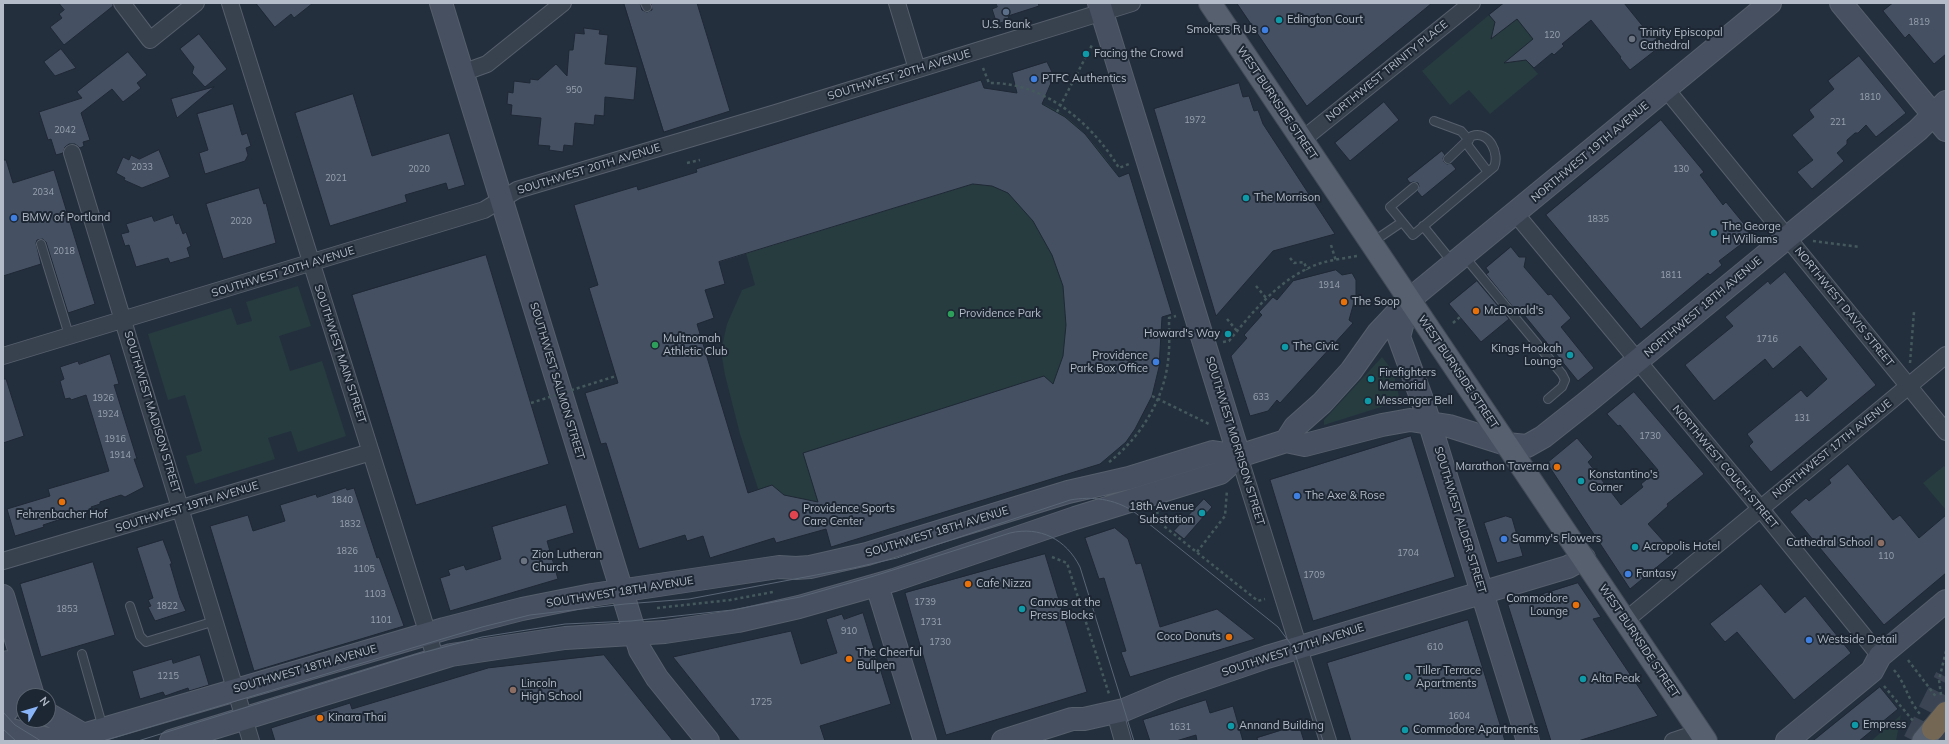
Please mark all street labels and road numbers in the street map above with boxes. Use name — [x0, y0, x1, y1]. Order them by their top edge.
street label: NORTHWEST TRINITY PLACE — [1323, 18, 1451, 124]
street label: WEST BURNSIDE STREET — [1234, 44, 1320, 162]
street label: SOUTHWEST 20TH AVENUE — [826, 47, 972, 103]
street label: NORTHWEST 19TH AVENUE — [1529, 99, 1651, 205]
street label: SOUTHWEST 20TH AVENUE — [516, 141, 662, 197]
street label: SOUTHWEST 20TH AVENUE — [210, 244, 356, 300]
street label: NORTHWEST DAVIS STREET — [1792, 244, 1896, 370]
street label: NORTHWEST 18TH AVENUE — [1642, 254, 1764, 360]
street label: SOUTHWEST MAIN STREET — [311, 283, 369, 425]
street label: SOUTHWEST SALMON STREET — [527, 301, 587, 461]
street label: WEST BURNSIDE STREET — [1415, 313, 1501, 431]
street label: SOUTHWEST MADISON STREET — [121, 329, 183, 495]
street label: SOUTHWEST MORRISON STREET — [1203, 355, 1267, 527]
street label: NORTHWEST 17TH AVENUE — [1770, 397, 1894, 501]
street label: NORTHWEST COUCH STREET — [1669, 403, 1781, 531]
street label: SOUTHWEST ALDER STREET — [1431, 445, 1489, 595]
street label: SOUTHWEST 19TH AVENUE — [114, 479, 260, 535]
street label: SOUTHWEST 18TH AVENUE — [864, 504, 1010, 560]
street label: SOUTHWEST 18TH AVENUE — [546, 574, 694, 610]
street label: WEST BURNSIDE STREET — [1596, 582, 1682, 700]
street label: SOUTHWEST 17TH AVENUE — [1220, 621, 1366, 679]
street label: SOUTHWEST 18TH AVENUE — [232, 642, 378, 696]

